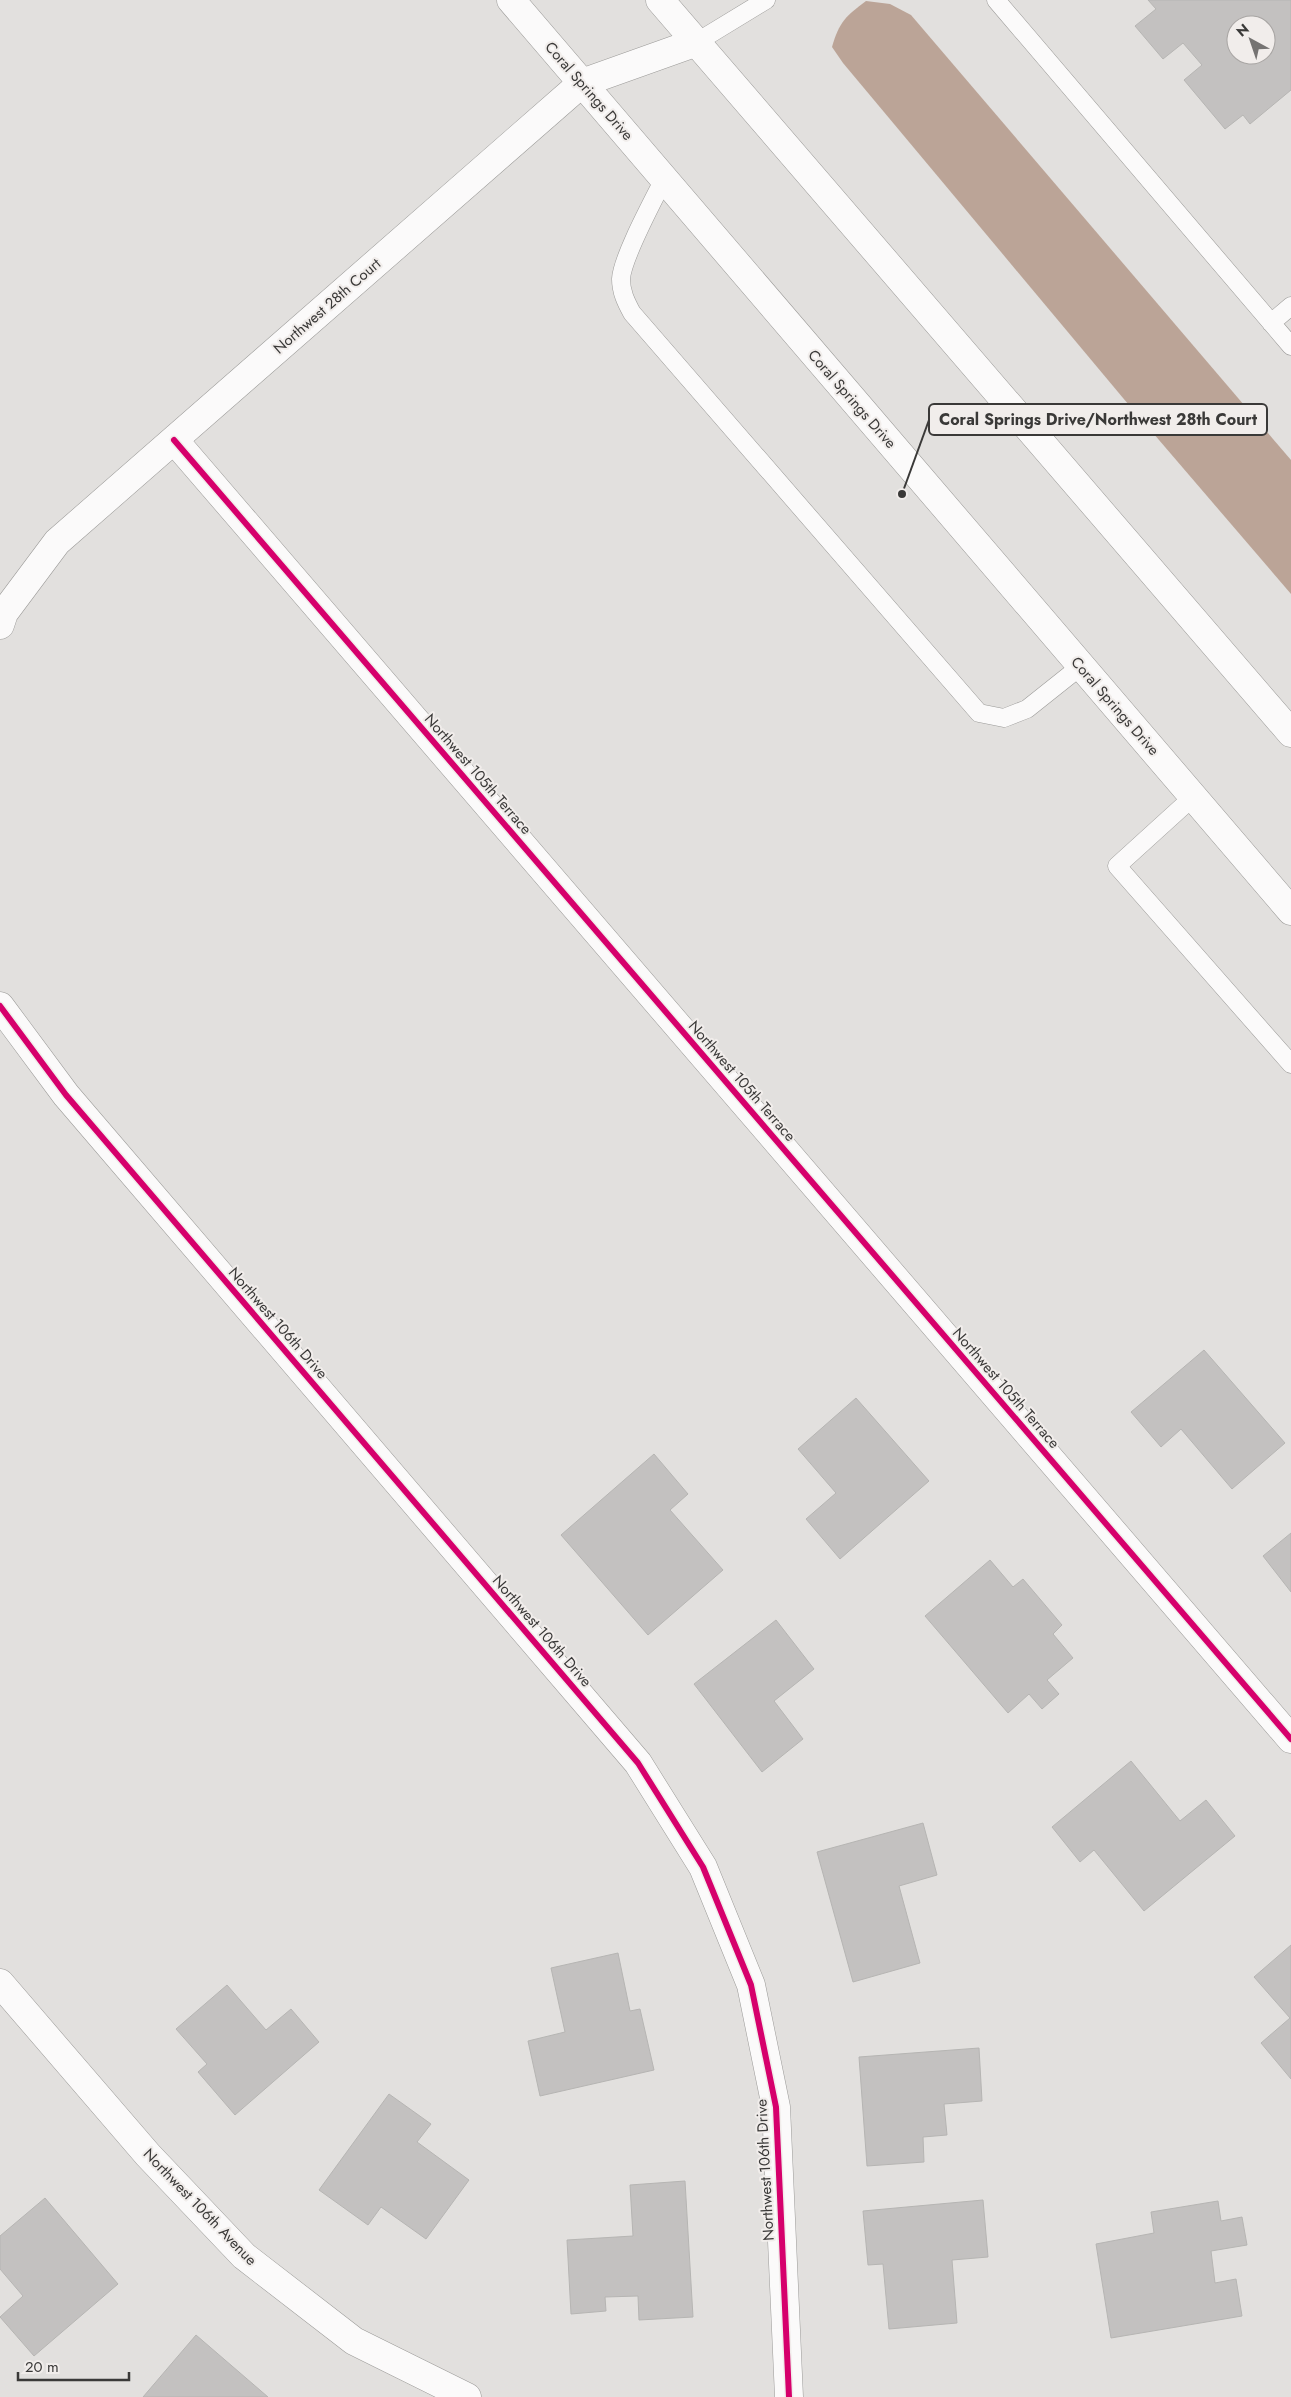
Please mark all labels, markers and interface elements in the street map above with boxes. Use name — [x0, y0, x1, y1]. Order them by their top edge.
north arrow — [1226, 15, 1276, 65]
text: N — [1232, 19, 1253, 41]
street label: Coral Springs Drive — [540, 37, 638, 146]
street label: Northwest 28th Court — [268, 253, 386, 359]
street label: Coral Springs Drive — [803, 345, 901, 454]
callout: Coral Springs Drive/Northwest 28th Court — [929, 404, 1267, 435]
text: Coral Springs Drive/Northwest 28th Court — [939, 408, 1258, 431]
street label: Coral Springs Drive — [1066, 652, 1164, 761]
street label: Northwest 105th Terrace — [419, 709, 537, 840]
street label: Northwest 105th Terrace — [683, 1016, 801, 1147]
street label: Northwest 106th Drive — [223, 1262, 333, 1384]
street label: Northwest 105th Terrace — [947, 1323, 1065, 1454]
street label: Northwest 106th Drive — [487, 1570, 597, 1692]
street label: Northwest 106th Drive — [750, 2098, 780, 2241]
street label: Northwest 106th Avenue — [138, 2144, 262, 2271]
scale bar — [18, 2350, 129, 2382]
text: 20 m — [25, 2356, 59, 2378]

